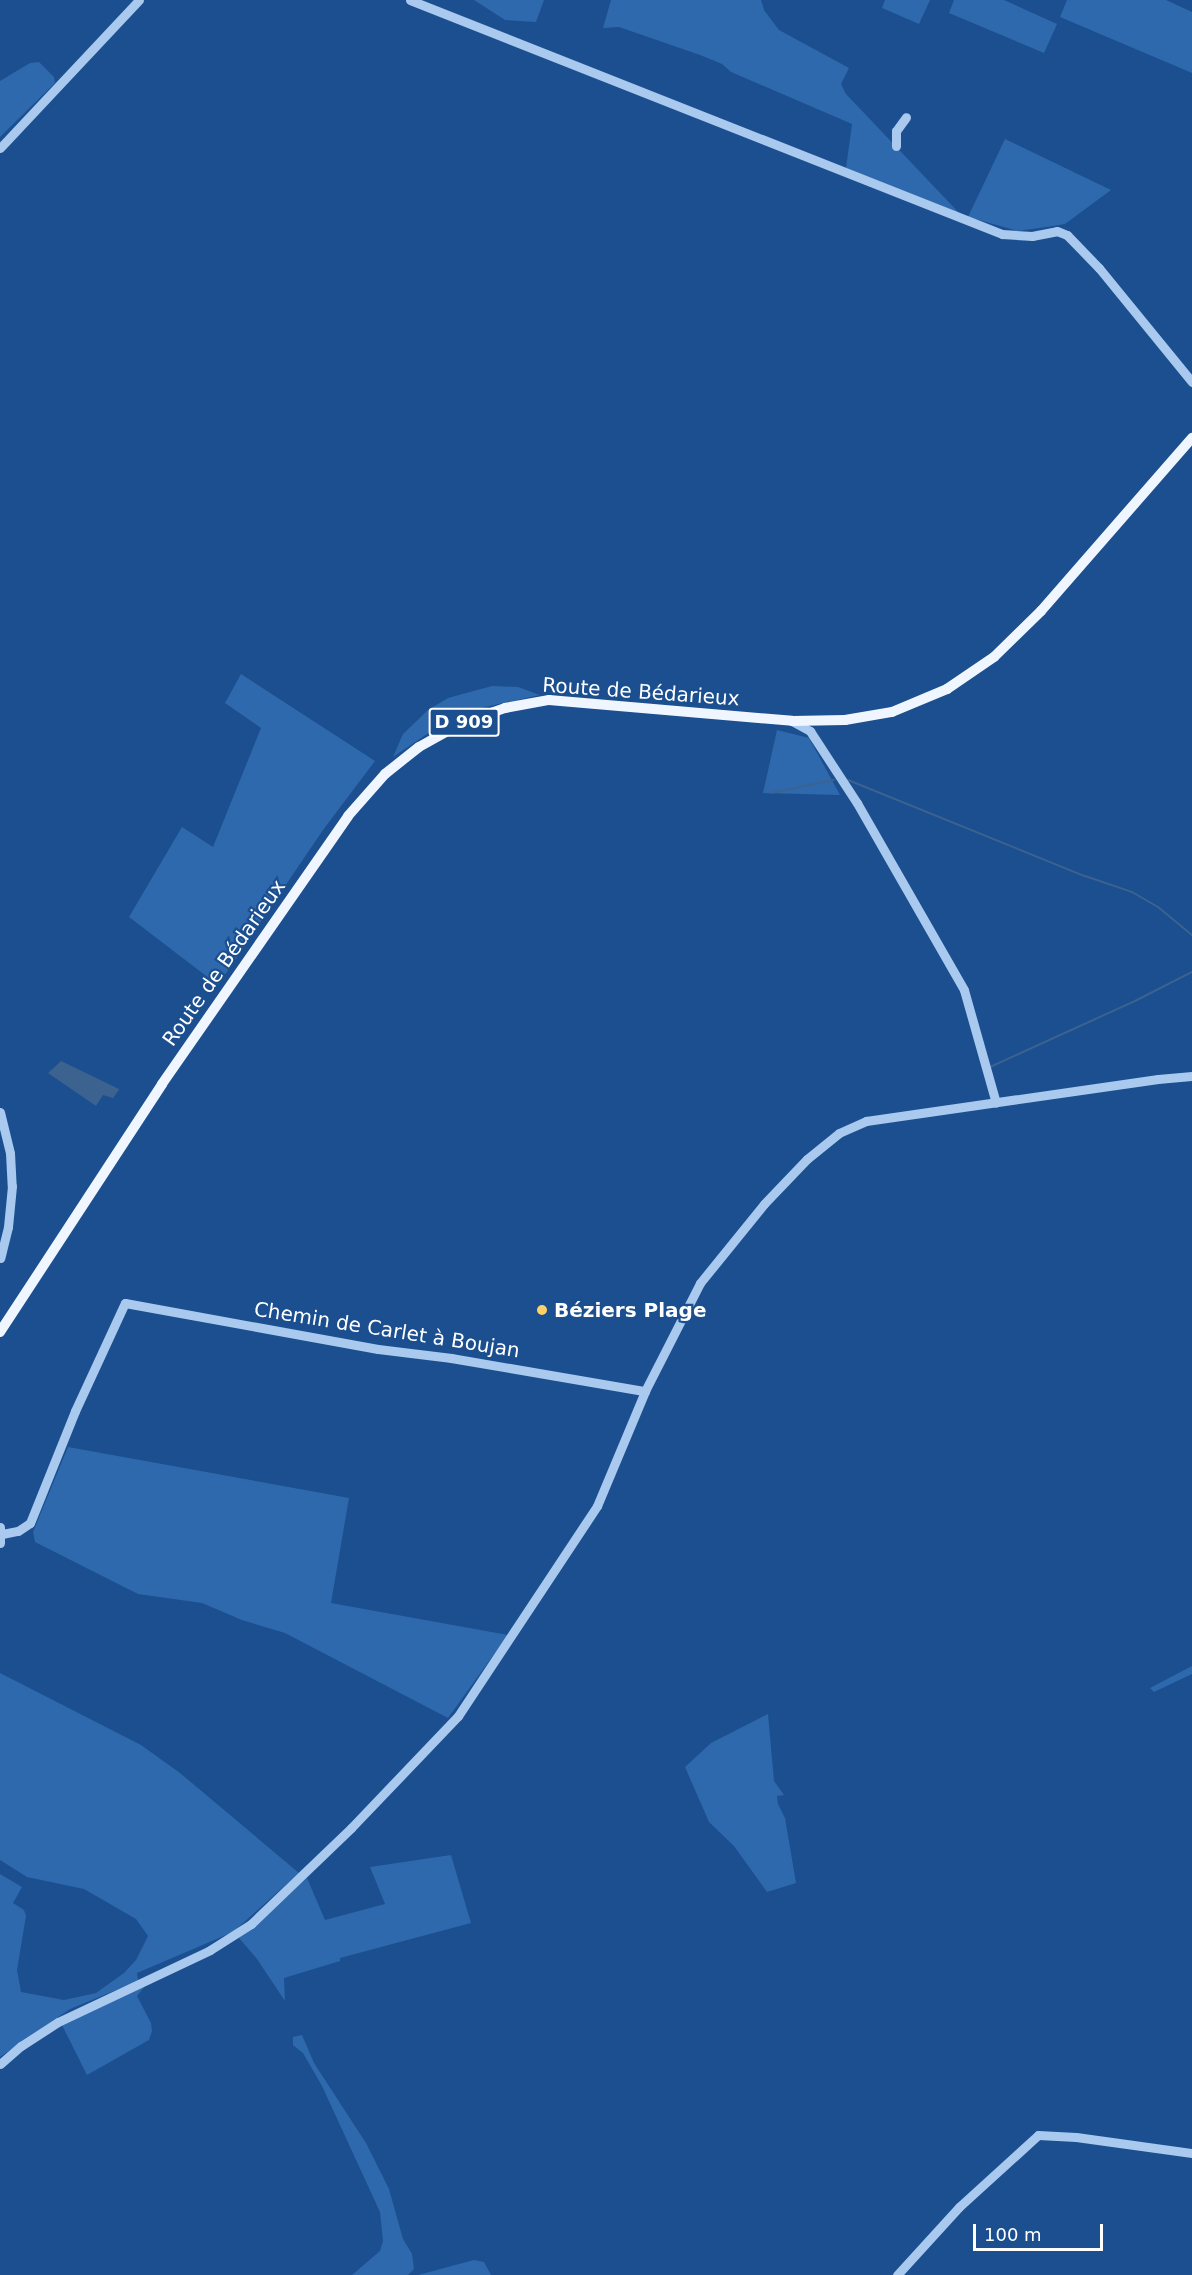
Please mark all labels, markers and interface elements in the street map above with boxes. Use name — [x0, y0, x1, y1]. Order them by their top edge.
street label: Route de Bédarieux — [542, 673, 740, 711]
road number: D 909 — [428, 707, 500, 737]
street label: Route de Bédarieux — [158, 875, 290, 1051]
street label: Chemin de Carlet à Boujan — [252, 1297, 522, 1363]
place label: Béziers Plage — [554, 1298, 706, 1322]
marker: Béziers Plage — [535, 1303, 549, 1317]
scale bar — [976, 2212, 1106, 2250]
text: 100 m — [984, 2224, 1042, 2245]

